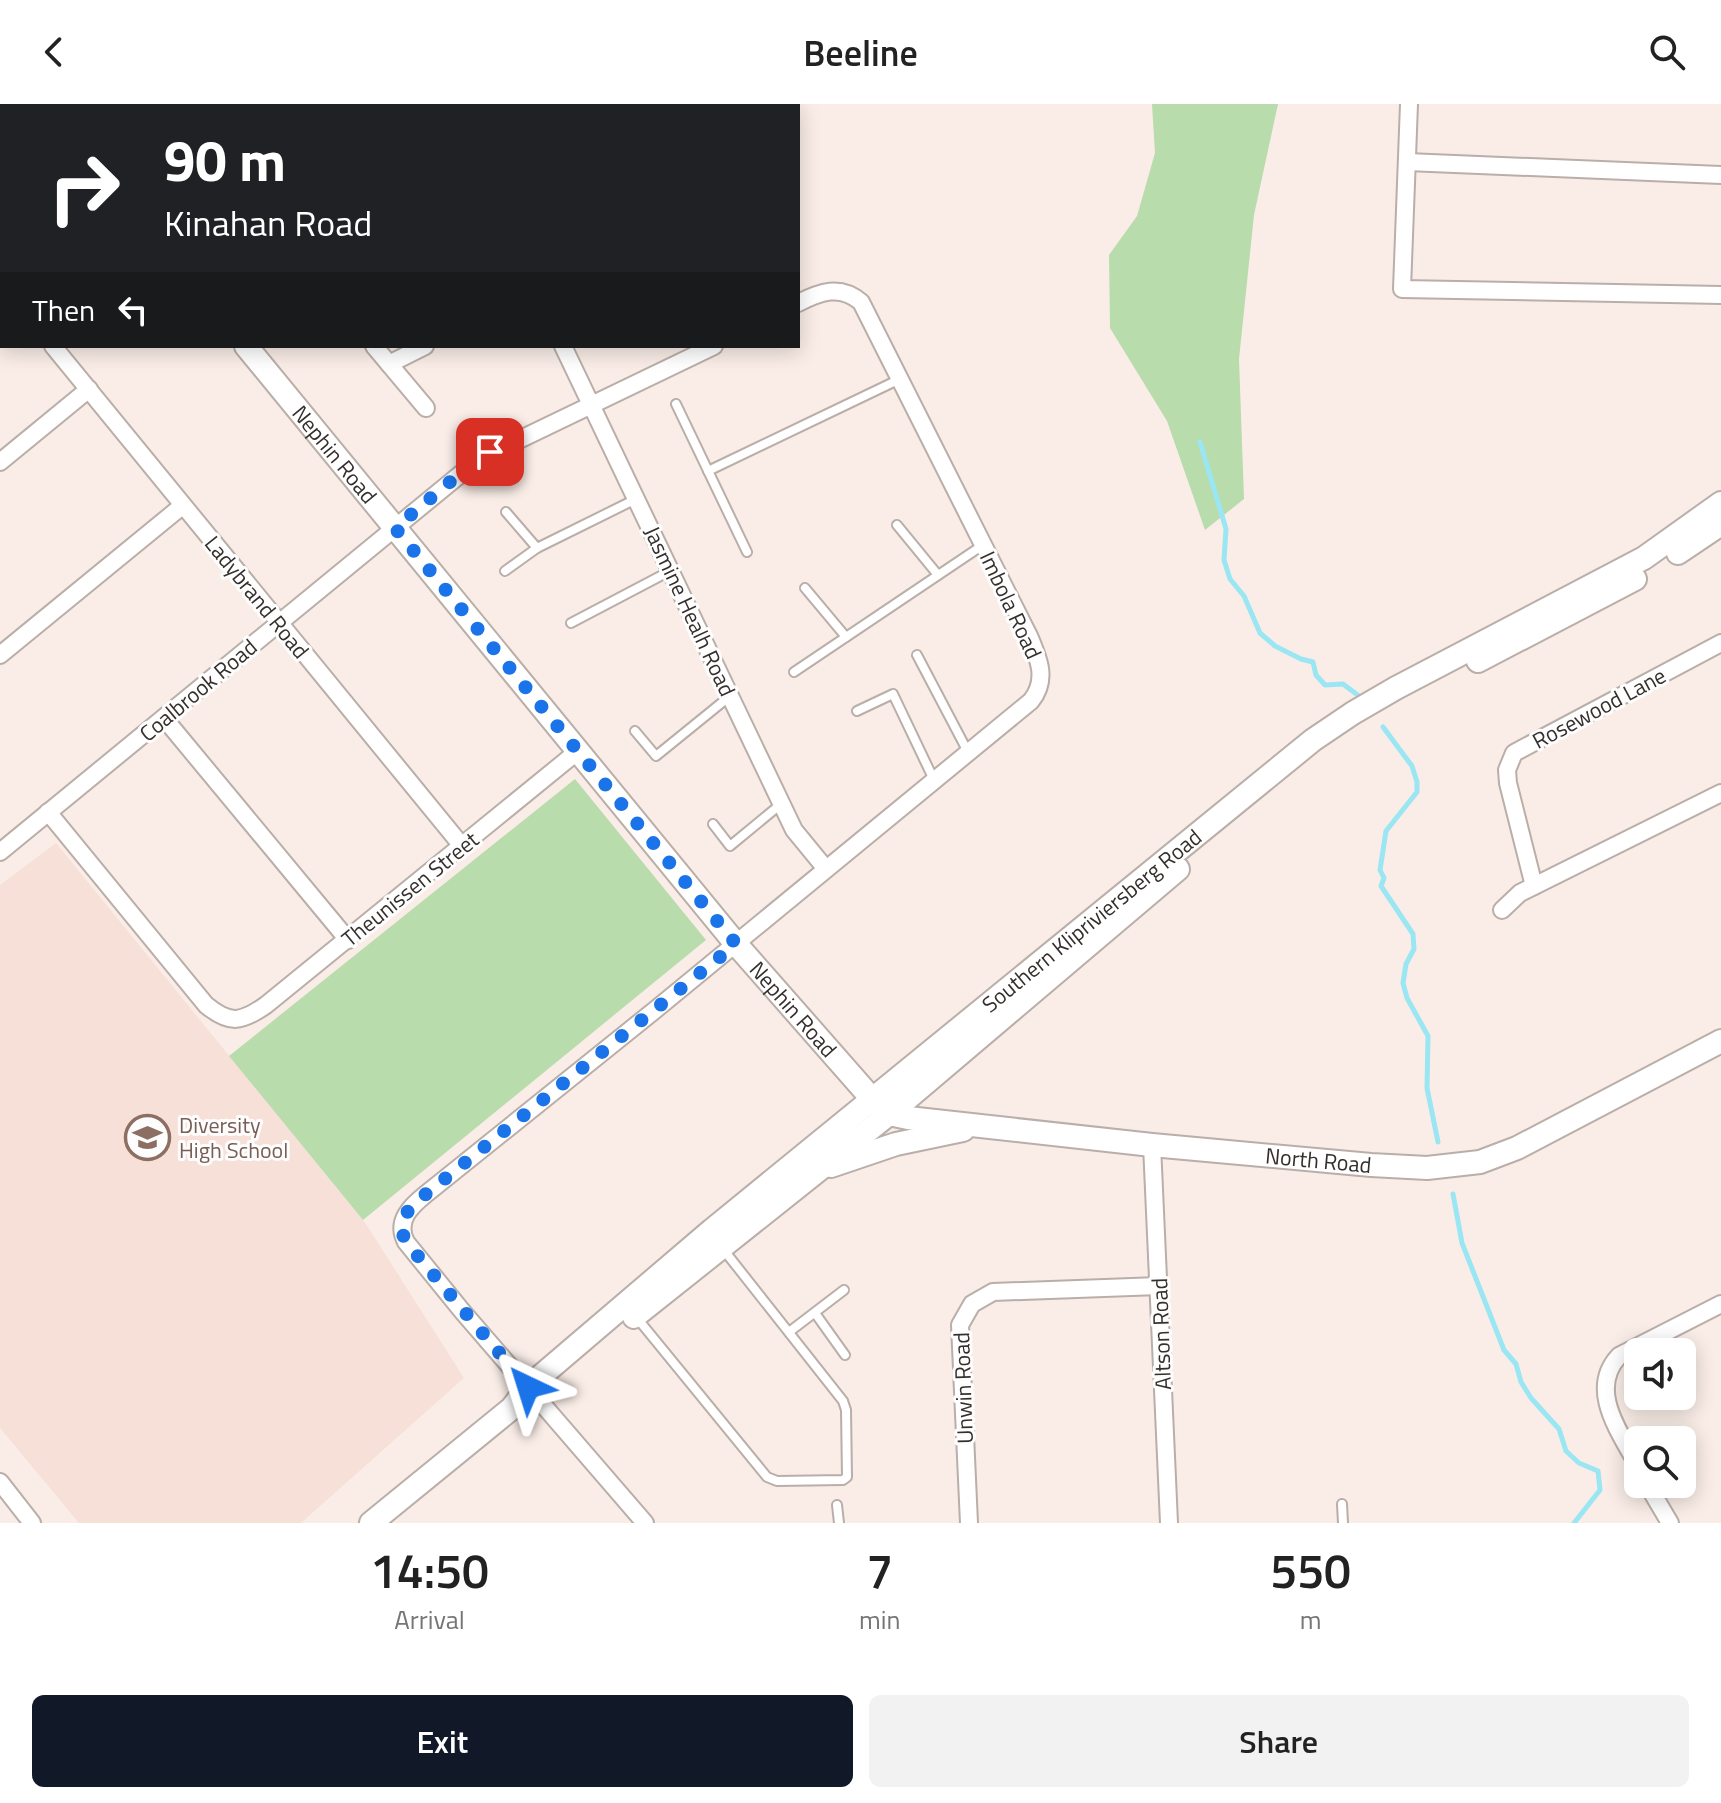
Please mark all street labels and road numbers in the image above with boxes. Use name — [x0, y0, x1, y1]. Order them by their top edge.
street label: Nephin Road — [284, 398, 385, 511]
street label: Jasmine Healh Road — [636, 520, 744, 702]
street label: Ladybrand Road — [197, 528, 317, 666]
street label: Imbola Road — [971, 545, 1051, 665]
street label: Coalbrook Road — [132, 630, 264, 750]
street label: Rosewood Lane — [1526, 658, 1672, 758]
street label: Southern Klipriviersberg Road — [974, 820, 1209, 1021]
street label: Theunissen Street — [334, 823, 486, 955]
street label: Nephin Road — [741, 954, 845, 1065]
street label: North Road — [1264, 1138, 1373, 1182]
street label: Altson Road — [1142, 1277, 1180, 1391]
street label: Unwin Road — [944, 1332, 982, 1444]

